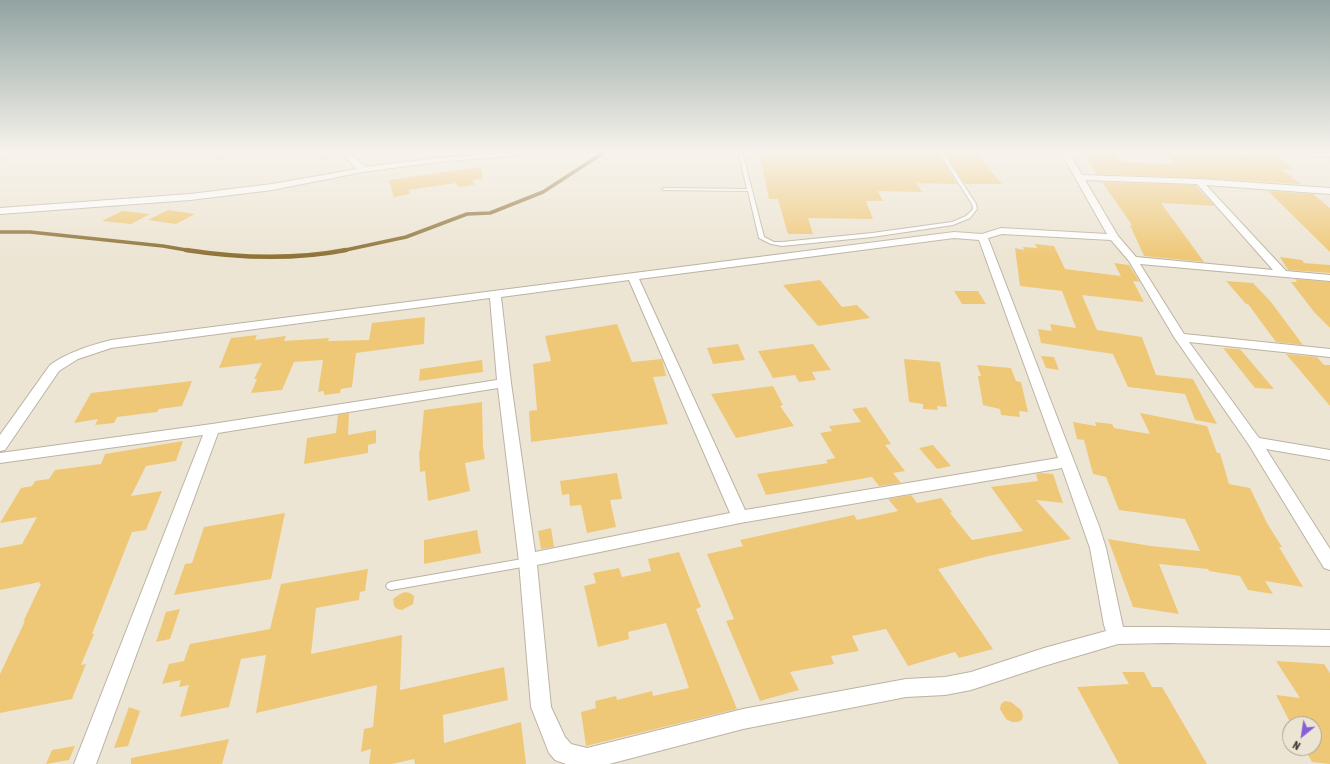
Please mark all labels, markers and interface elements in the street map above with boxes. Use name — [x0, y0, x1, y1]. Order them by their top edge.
north arrow — [1282, 716, 1322, 756]
text: N — [1291, 739, 1302, 752]

